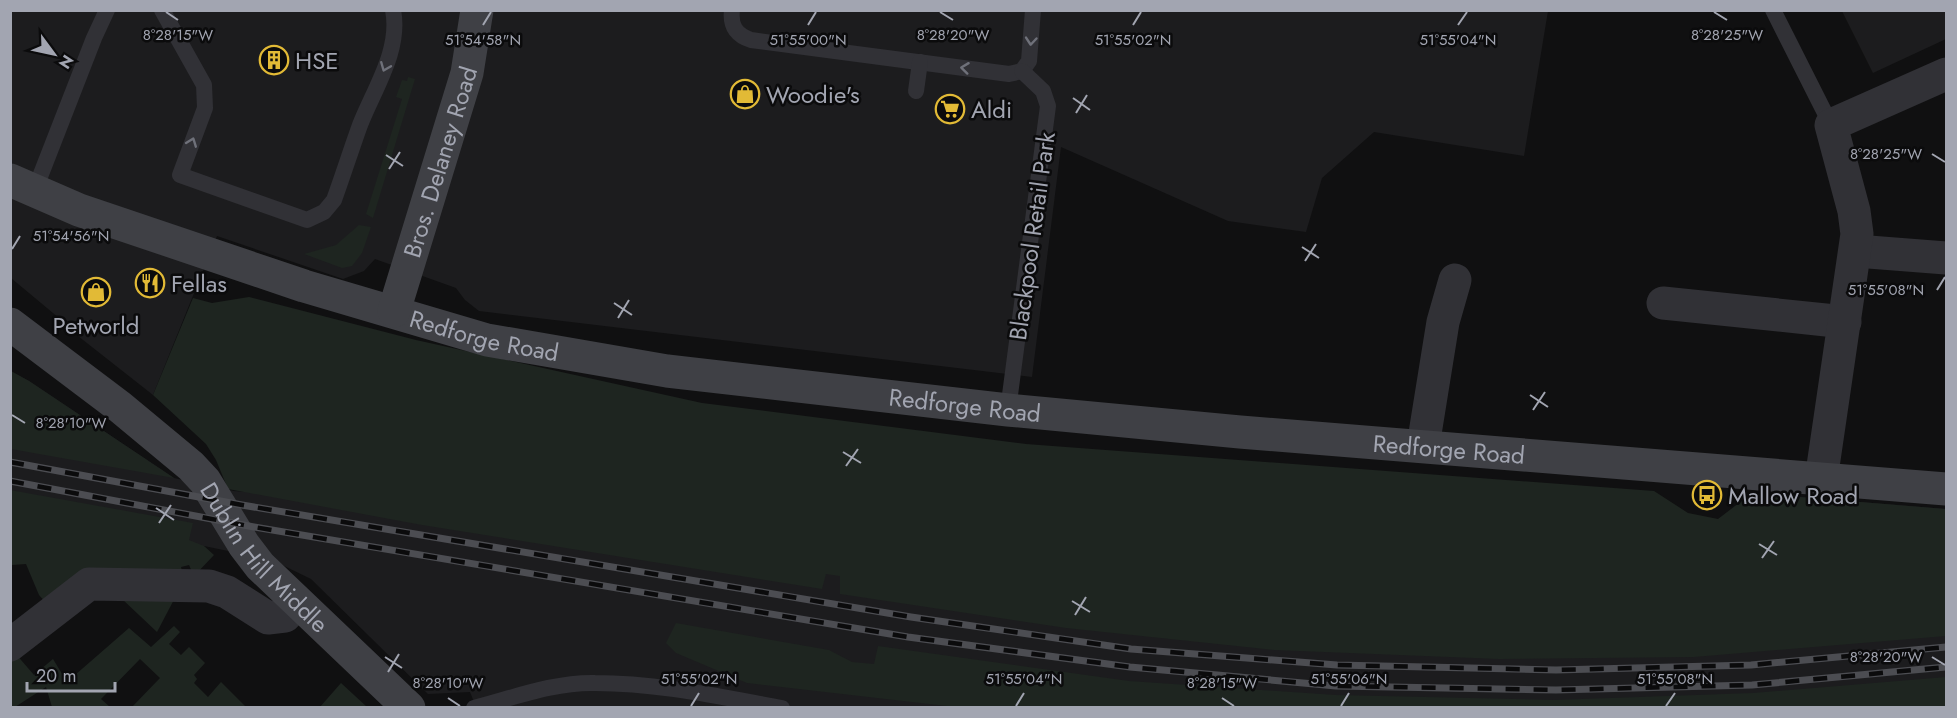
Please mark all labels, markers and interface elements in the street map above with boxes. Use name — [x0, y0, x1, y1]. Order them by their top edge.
north arrow — [24, 24, 84, 84]
text: 8°28'15"W — [143, 24, 213, 46]
text: 8°28'20"W — [917, 24, 990, 46]
text: 8°28'25"W — [1691, 24, 1763, 46]
text: 51°54'58"N — [445, 29, 521, 51]
text: 51°55'00"N — [769, 29, 847, 51]
text: 51°55'02"N — [1095, 29, 1171, 51]
text: 51°55'04"N — [1420, 29, 1496, 51]
one-way arrow — [1025, 37, 1038, 46]
place label: HSE — [295, 43, 339, 78]
building icon: HSE — [258, 44, 290, 76]
text: N — [53, 50, 79, 73]
one-way arrow — [380, 61, 392, 72]
street label: Bros. Delaney Road — [394, 62, 486, 262]
one-way arrow — [960, 62, 969, 75]
place label: Woodie's — [766, 77, 860, 112]
shop icon: Woodie's — [729, 78, 761, 110]
place label: Aldi — [971, 92, 1012, 127]
supermarket icon: Aldi — [934, 93, 966, 125]
street label: Blackpool Retail Park — [1000, 129, 1064, 342]
one-way arrow — [185, 137, 198, 147]
text: 8°28'25"W — [1850, 143, 1922, 165]
text: 51°54'56"N — [33, 225, 109, 247]
place label: Fellas — [171, 266, 227, 301]
restaurant icon: Fellas — [134, 267, 166, 299]
shop icon: Petworld — [80, 276, 112, 308]
text: 51°55'08"N — [1848, 279, 1924, 301]
street label: Redforge Road — [406, 301, 562, 370]
place label: Petworld — [52, 308, 140, 343]
street label: Redforge Road — [887, 379, 1042, 431]
text: 8°28'10"W — [36, 412, 107, 434]
street label: Redforge Road — [1371, 425, 1526, 472]
street label: Dublin Hill Middle — [192, 475, 337, 640]
place label: Mallow Road — [1728, 478, 1858, 513]
bus stop icon: Mallow Road — [1691, 479, 1723, 511]
text: 8°28'20"W — [1850, 646, 1923, 668]
scale bar — [27, 655, 116, 693]
text: 20 m — [36, 663, 76, 689]
text: 51°55'02"N — [661, 668, 737, 690]
text: 51°55'04"N — [986, 668, 1062, 690]
text: 51°55'06"N — [1311, 668, 1387, 690]
text: 51°55'08"N — [1637, 668, 1713, 690]
text: 8°28'10"W — [413, 672, 484, 694]
text: 8°28'15"W — [1187, 672, 1257, 694]

